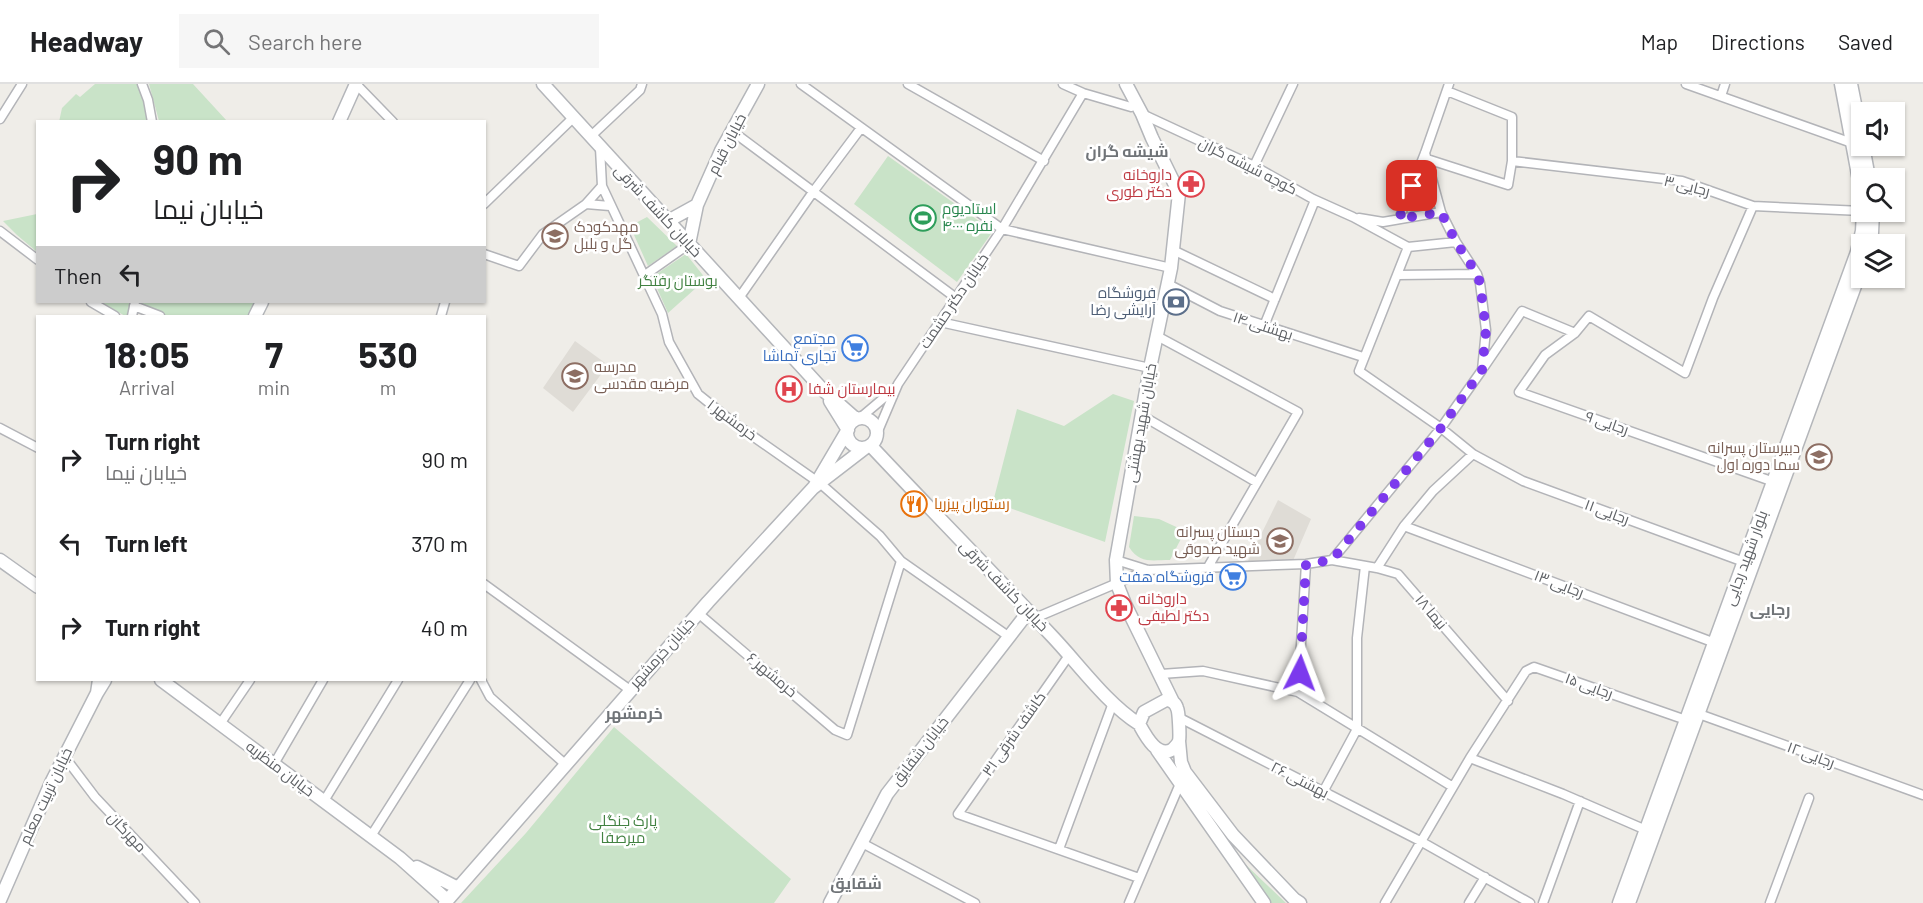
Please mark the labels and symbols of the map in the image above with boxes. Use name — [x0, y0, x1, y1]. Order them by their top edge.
street label: خیابان قیام — [703, 110, 751, 178]
street label: کوچه شیشه گران — [1195, 133, 1301, 199]
district label: شیشه گران — [1085, 141, 1169, 161]
street label: خیابان کاشف شرقی — [610, 160, 706, 262]
pin — [1386, 160, 1437, 211]
place label: داروخانه دکتر طوری — [1106, 165, 1172, 202]
pharmacy icon: داروخانه دکتر طوری — [1176, 169, 1206, 199]
street label: رجایی ۳ — [1662, 171, 1712, 201]
place label: استادیوم ۴۰۰۰ نفره — [942, 199, 997, 235]
sports icon: استادیوم ۴۰۰۰ نفره — [908, 203, 938, 233]
place label: مهدکودک گل و بلبل — [574, 217, 639, 254]
school or university icon: مهدکودک گل و بلبل — [540, 221, 570, 251]
street label: خیابان دکتر حشمت — [915, 250, 993, 352]
park label: بوستان رفتگر — [637, 271, 718, 291]
place label: فروشگاه آرایشی رضا — [1090, 283, 1156, 320]
bank icon: فروشگاه آرایشی رضا — [1161, 287, 1191, 317]
street label: بهشتی ۱۴ — [1230, 307, 1296, 345]
place label: مجتمع تجاری تماشا — [763, 329, 836, 366]
supermarket icon: مجتمع تجاری تماشا — [840, 333, 870, 363]
place label: مدرسه مرضیه مقدسی — [594, 357, 689, 394]
school or university icon: مدرسه مرضیه مقدسی — [560, 361, 590, 391]
street label: خیابان شهید بهشتی — [1121, 362, 1161, 484]
hospital icon: بیمارستان شفا — [774, 374, 804, 404]
place label: بیمارستان شفا — [808, 379, 896, 399]
street label: خرمشهر ۱ — [703, 395, 761, 445]
street label: رجایی ۹ — [1583, 406, 1631, 440]
place label: دبیرستان پسرانه سما دوره اول — [1708, 438, 1800, 474]
school or university icon: دبیرستان پسرانه سما دوره اول — [1804, 442, 1834, 472]
restaurant icon: رستوران پیزریا — [899, 489, 929, 519]
place label: رستوران پیزریا — [934, 494, 1010, 514]
street label: رجایی ۱۱ — [1582, 495, 1632, 529]
street label: بلوار شهید رجایی — [1720, 508, 1772, 608]
place label: دبستان پسرانه شهید صدوقی — [1174, 522, 1260, 559]
school or university icon: دبستان پسرانه شهید صدوقی — [1265, 526, 1295, 556]
street label: خیابان کاشف شرقی — [955, 536, 1053, 636]
supermarket icon: فروشگاه هفت — [1218, 562, 1248, 592]
street label: رجایی ۱۳ — [1531, 565, 1587, 603]
place label: فروشگاه هفت — [1119, 567, 1214, 586]
place label: داروخانه دکتر لطیفی — [1138, 589, 1209, 626]
street label: نیما ۱۸ — [1412, 590, 1452, 632]
pharmacy icon: داروخانه دکتر لطیفی — [1104, 593, 1134, 623]
district label: رجایی — [1750, 599, 1790, 619]
street label: خیابان خرمشهر — [624, 613, 699, 693]
position arrow — [1268, 641, 1332, 705]
street label: خرمشهر ۶ — [743, 648, 801, 702]
street label: رجایی ۱۵ — [1562, 668, 1616, 704]
street label: کاشف شرقی ۳۱ — [977, 688, 1051, 780]
district label: خرمشهر — [604, 703, 663, 723]
street label: خیابان شقایق — [887, 712, 953, 790]
street label: خیابان منظریه — [242, 737, 318, 801]
street label: رجایی ۱۲ — [1784, 737, 1838, 773]
street label: خیابان تربیت معلم — [15, 744, 77, 848]
street label: بهشتی ۲۶ — [1268, 757, 1332, 803]
street label: مهرگان — [103, 807, 151, 857]
park label: پارک جنگلی میرصفا — [589, 811, 657, 847]
district label: شقایق — [830, 873, 882, 893]

